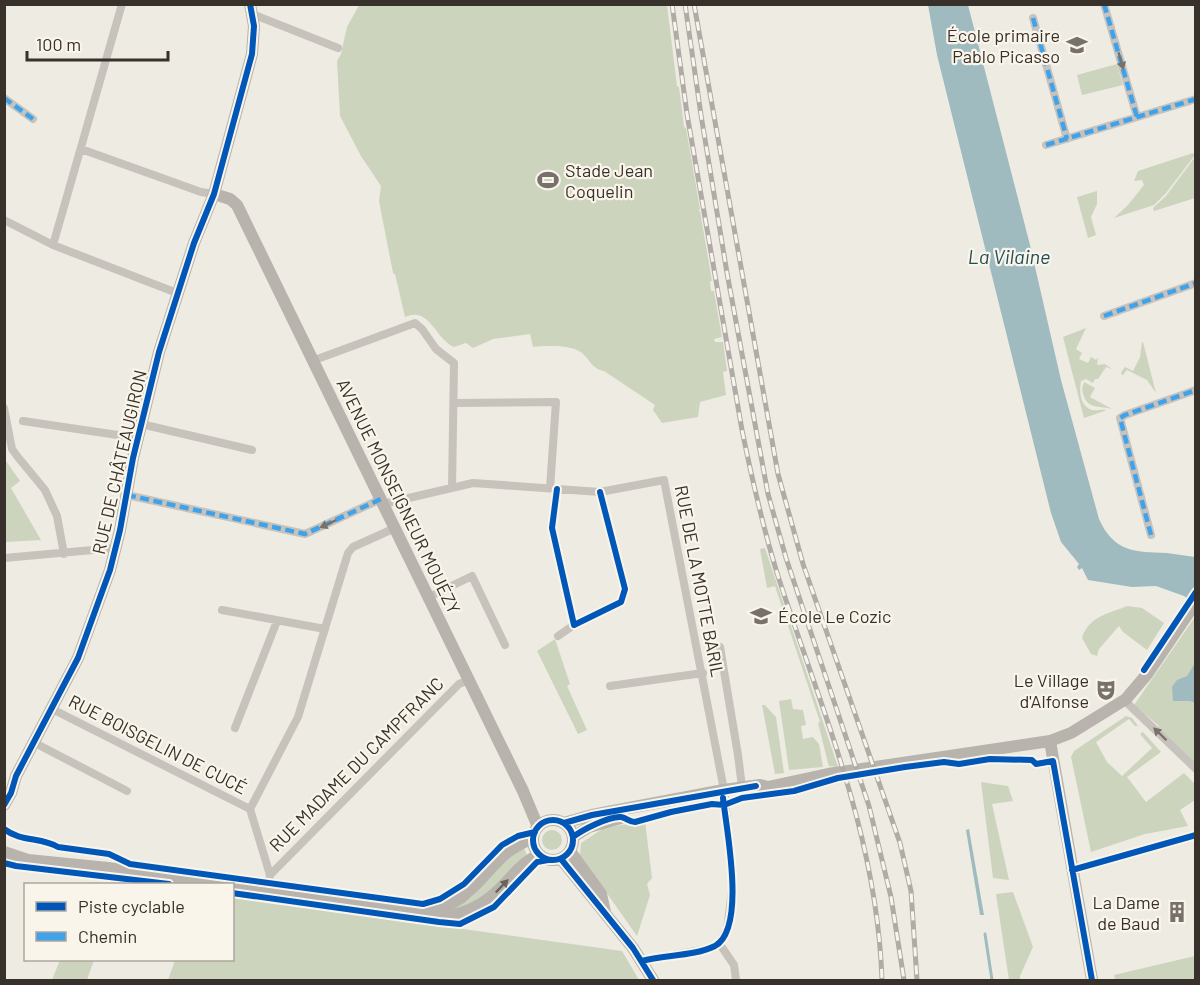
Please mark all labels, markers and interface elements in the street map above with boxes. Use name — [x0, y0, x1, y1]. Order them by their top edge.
scale bar — [27, 24, 168, 62]
place label: École primaire Pablo Picasso — [947, 24, 1060, 67]
text: 100 m — [36, 33, 81, 55]
school or university icon: École primaire Pablo Picasso — [1065, 33, 1089, 57]
one-way arrow — [1117, 52, 1126, 70]
place label: Stade Jean Coquelin — [565, 159, 653, 202]
sports icon: Stade Jean Coquelin — [536, 168, 560, 192]
water label: La Vilaine — [968, 244, 1050, 268]
street label: RUE DE CHÂTEAUGIRON — [87, 368, 151, 556]
street label: AVENUE MONSEIGNEUR MOUÉZY — [332, 375, 466, 617]
street label: RUE DE LA MOTTE BARIL — [671, 483, 729, 679]
one-way arrow — [319, 519, 336, 528]
school or university icon: École Le Cozic — [749, 604, 773, 628]
place label: École Le Cozic — [778, 605, 891, 627]
place label: Le Village d'Alfonse — [1014, 669, 1089, 712]
street label: RUE MADAME DU CAMPFRANC — [264, 672, 448, 856]
theatre icon: Le Village d'Alfonse — [1094, 678, 1118, 702]
street label: RUE BOISGELIN DE CUCÉ — [65, 689, 251, 799]
one-way arrow — [1153, 728, 1167, 742]
one-way arrow — [495, 880, 509, 894]
legend — [24, 883, 234, 961]
place label: La Dame de Baud — [1092, 891, 1160, 934]
text: Piste cyclable — [78, 895, 185, 917]
building icon: La Dame de Baud — [1165, 900, 1189, 924]
text: Chemin — [78, 925, 137, 947]

